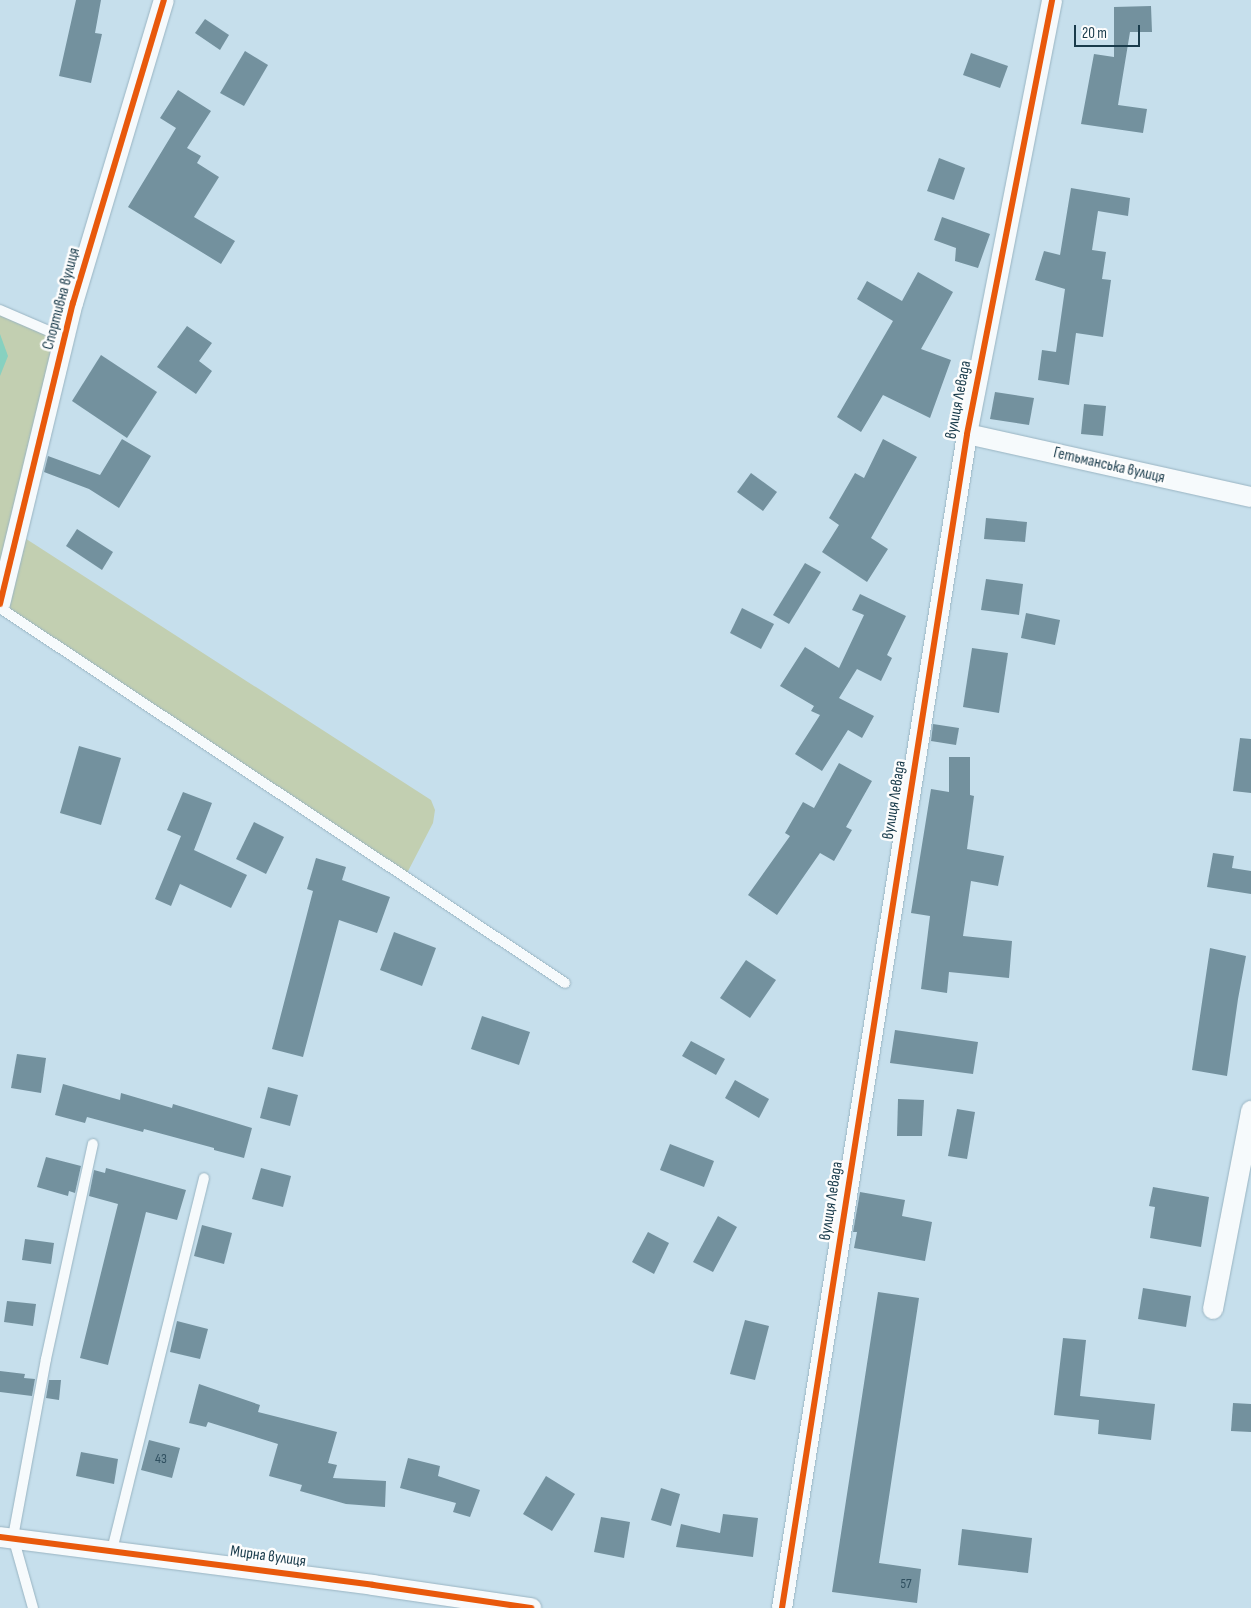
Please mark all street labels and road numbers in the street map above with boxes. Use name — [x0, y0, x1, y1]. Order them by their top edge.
street label: Спортивна вулиця — [39, 246, 85, 352]
street label: вулиця Левада — [942, 359, 976, 441]
street label: Гетьманська вулиця — [1051, 444, 1167, 488]
street label: вулиця Левада — [879, 759, 911, 841]
street label: вулиця Левада — [816, 1160, 848, 1242]
street label: Мирна вулиця — [229, 1542, 307, 1572]

